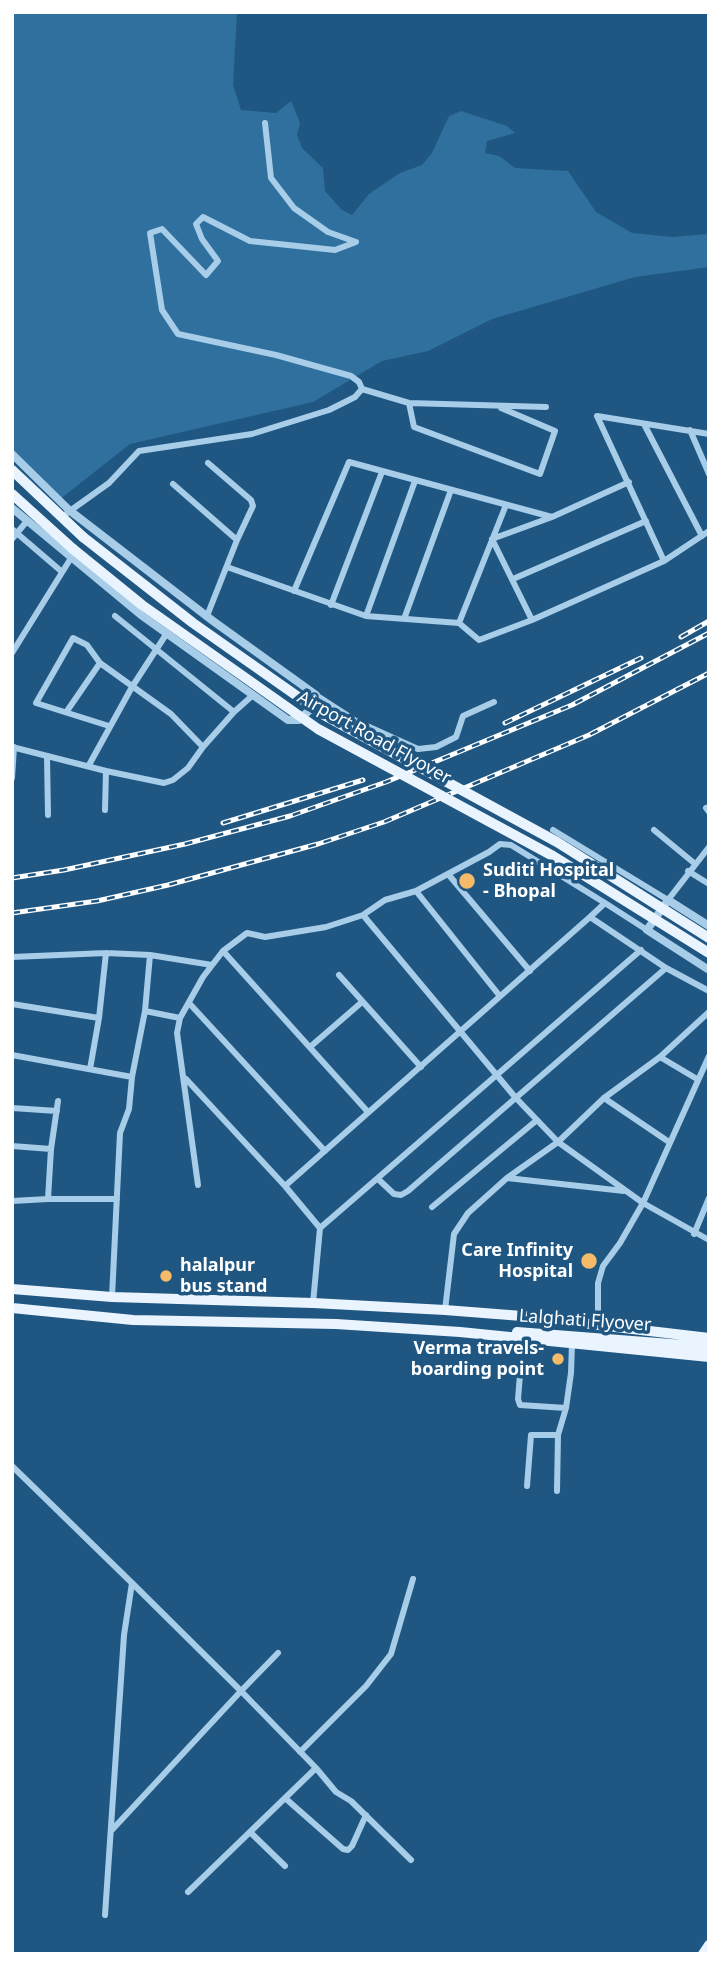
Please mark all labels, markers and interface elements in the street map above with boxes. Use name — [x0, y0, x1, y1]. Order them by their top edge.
street label: Airport Road Flyover — [293, 687, 455, 789]
place label: Suditi Hospital - Bhopal — [483, 860, 614, 903]
marker: Suditi Hospital - Bhopal — [457, 871, 477, 891]
place label: Care Infinity Hospital — [461, 1240, 573, 1282]
marker: Care Infinity Hospital — [579, 1251, 599, 1271]
place label: halalpur bus stand — [180, 1255, 267, 1298]
marker: halalpur bus stand — [158, 1268, 174, 1284]
street label: Lalghati Flyover — [518, 1306, 652, 1336]
place label: Verma travels- boarding point — [411, 1338, 544, 1380]
marker: Verma travels- boarding point — [550, 1351, 566, 1367]

